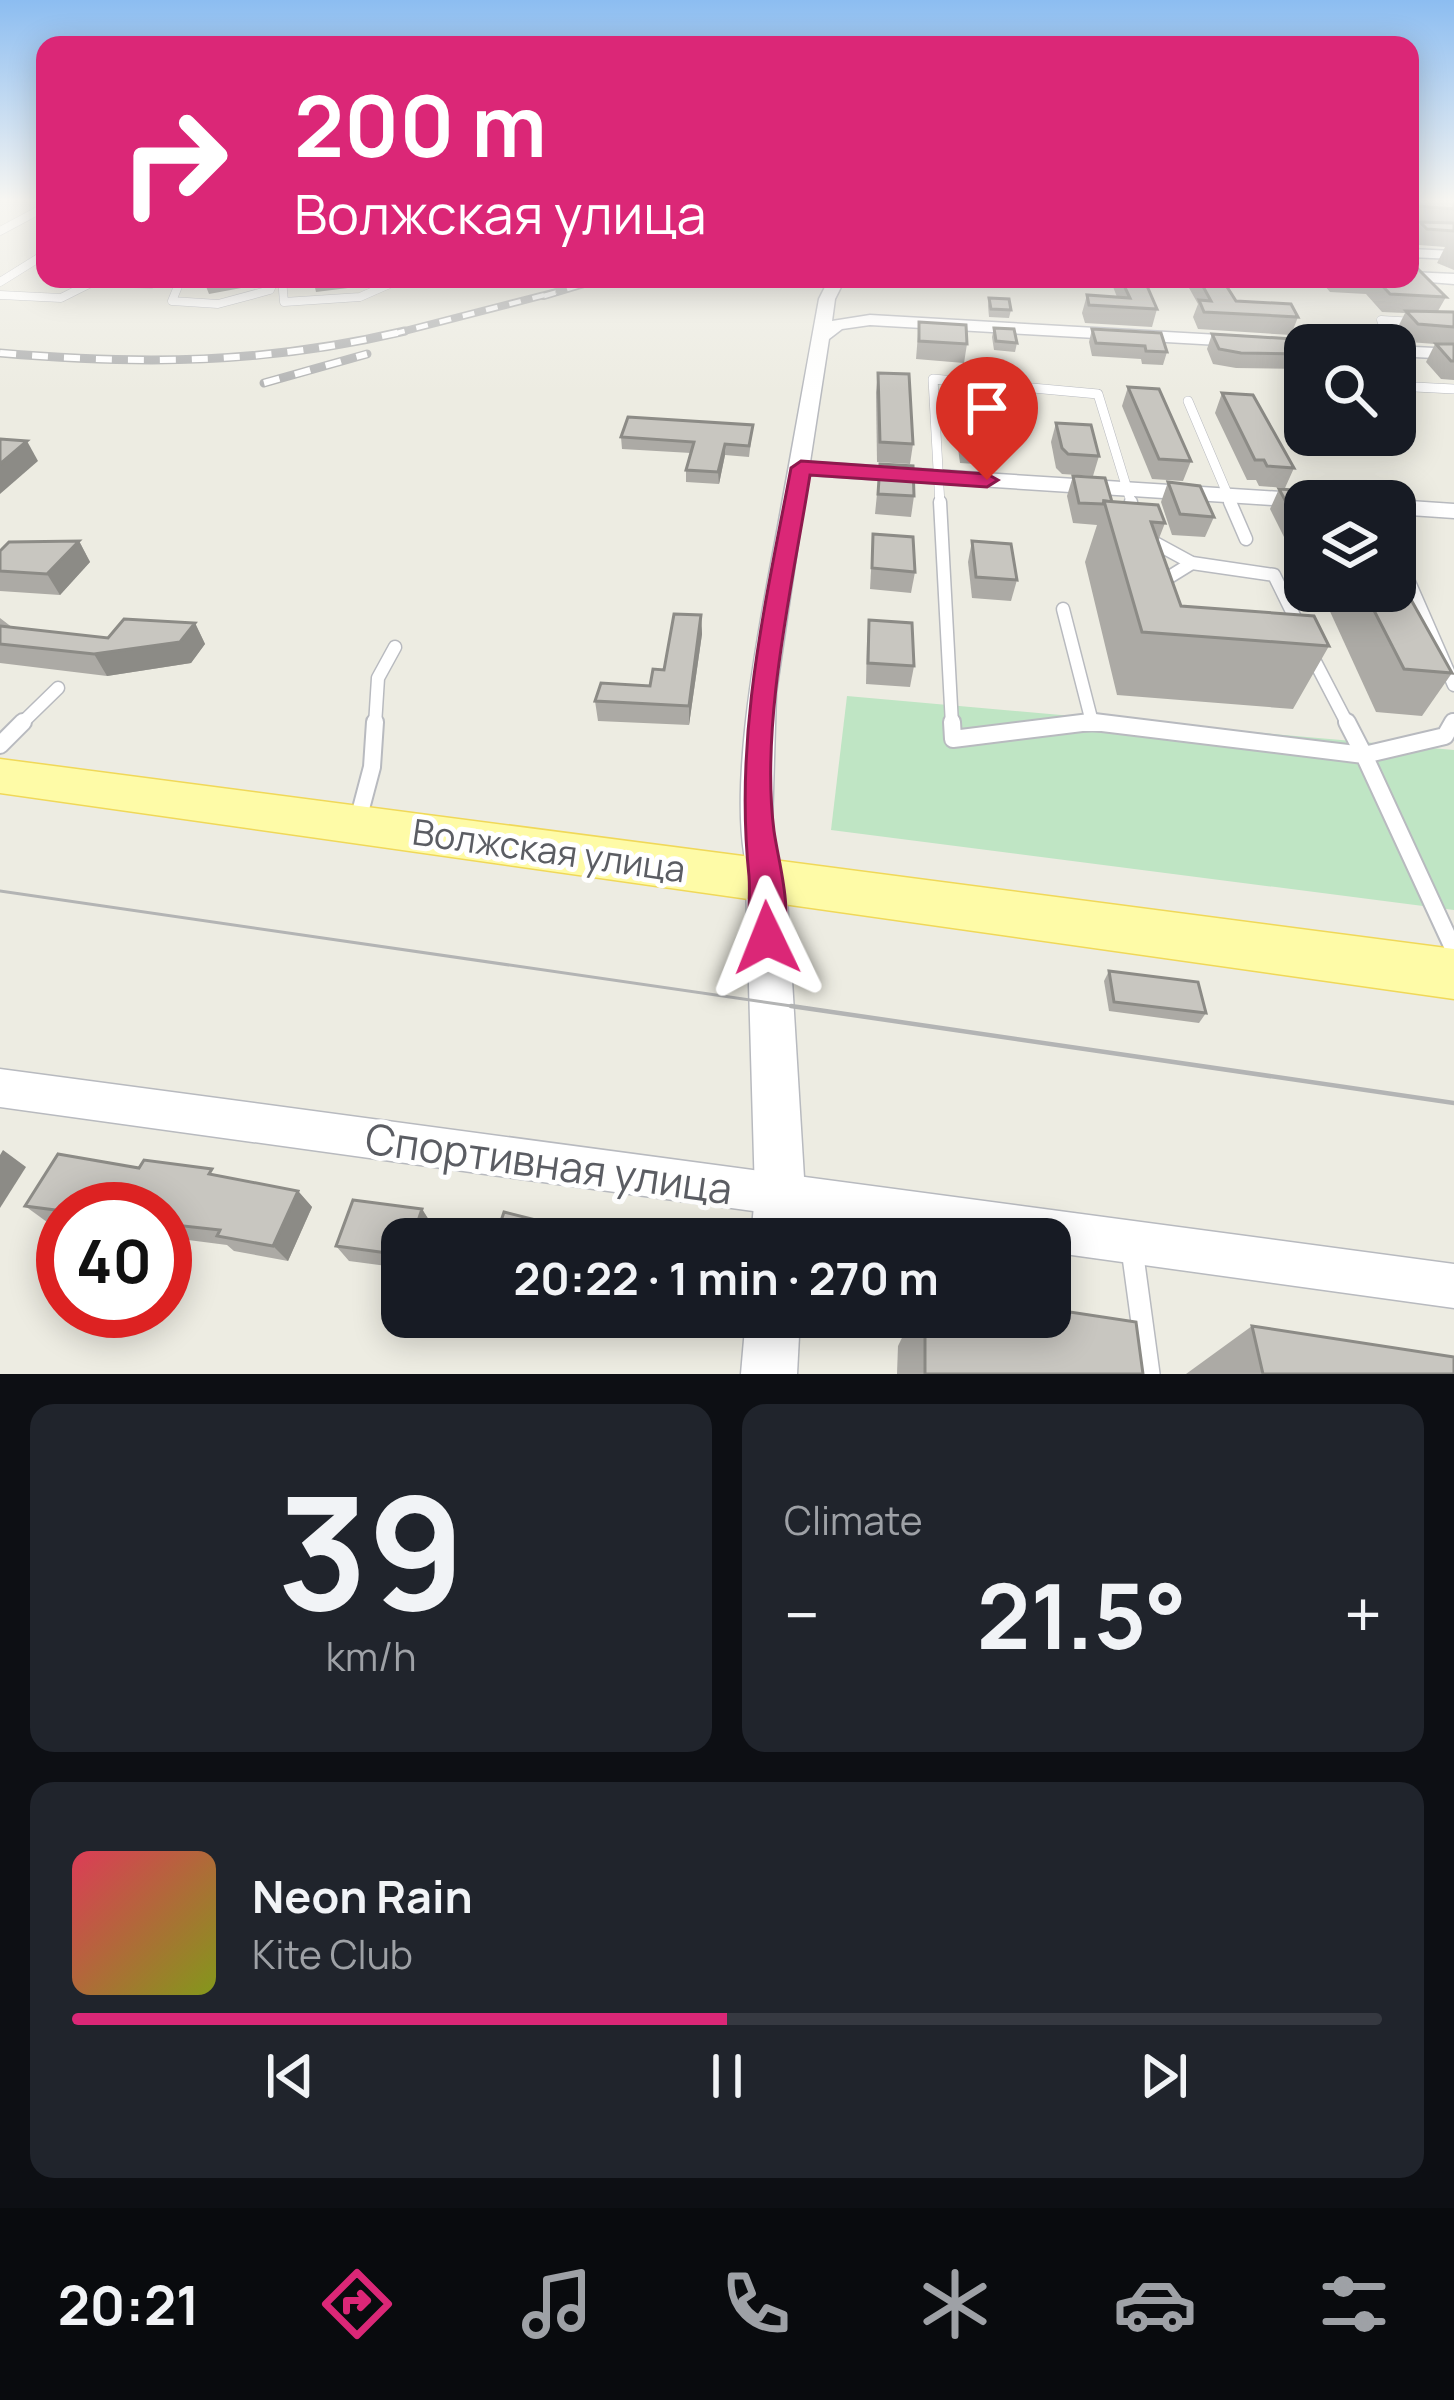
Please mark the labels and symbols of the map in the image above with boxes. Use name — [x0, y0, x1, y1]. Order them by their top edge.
pin — [936, 357, 1038, 480]
street label: Волжская улица — [409, 807, 689, 893]
position arrow — [704, 875, 830, 1001]
street label: Спортивная улица — [362, 1109, 736, 1217]
speed limit sign: 40 — [36, 1182, 192, 1338]

